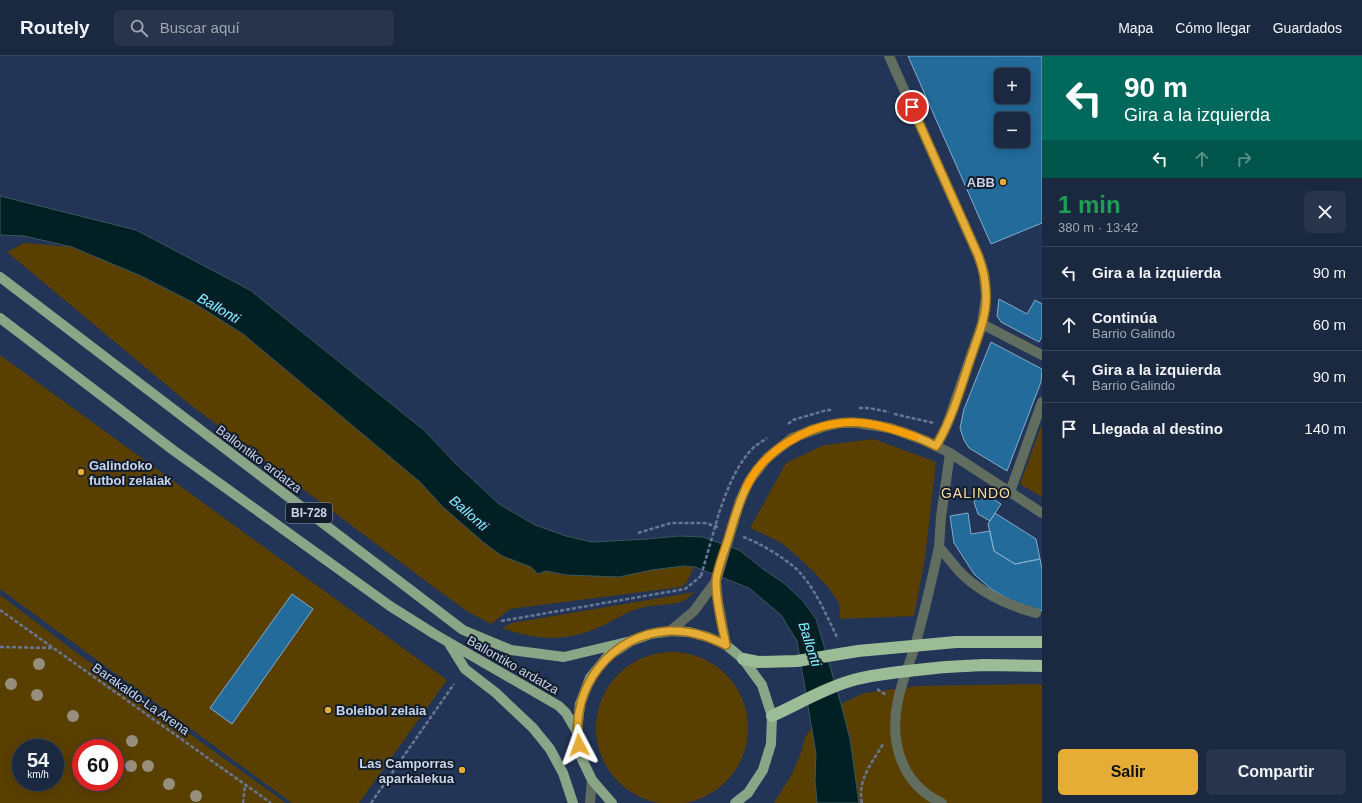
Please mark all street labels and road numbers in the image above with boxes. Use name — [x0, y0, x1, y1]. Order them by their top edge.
street label: Ballontiko ardatza — [213, 422, 305, 497]
road number: BI-728 — [286, 503, 332, 523]
street label: Ballontiko ardatza — [465, 633, 562, 698]
street label: Barakaldo-La Arena — [90, 660, 193, 739]

